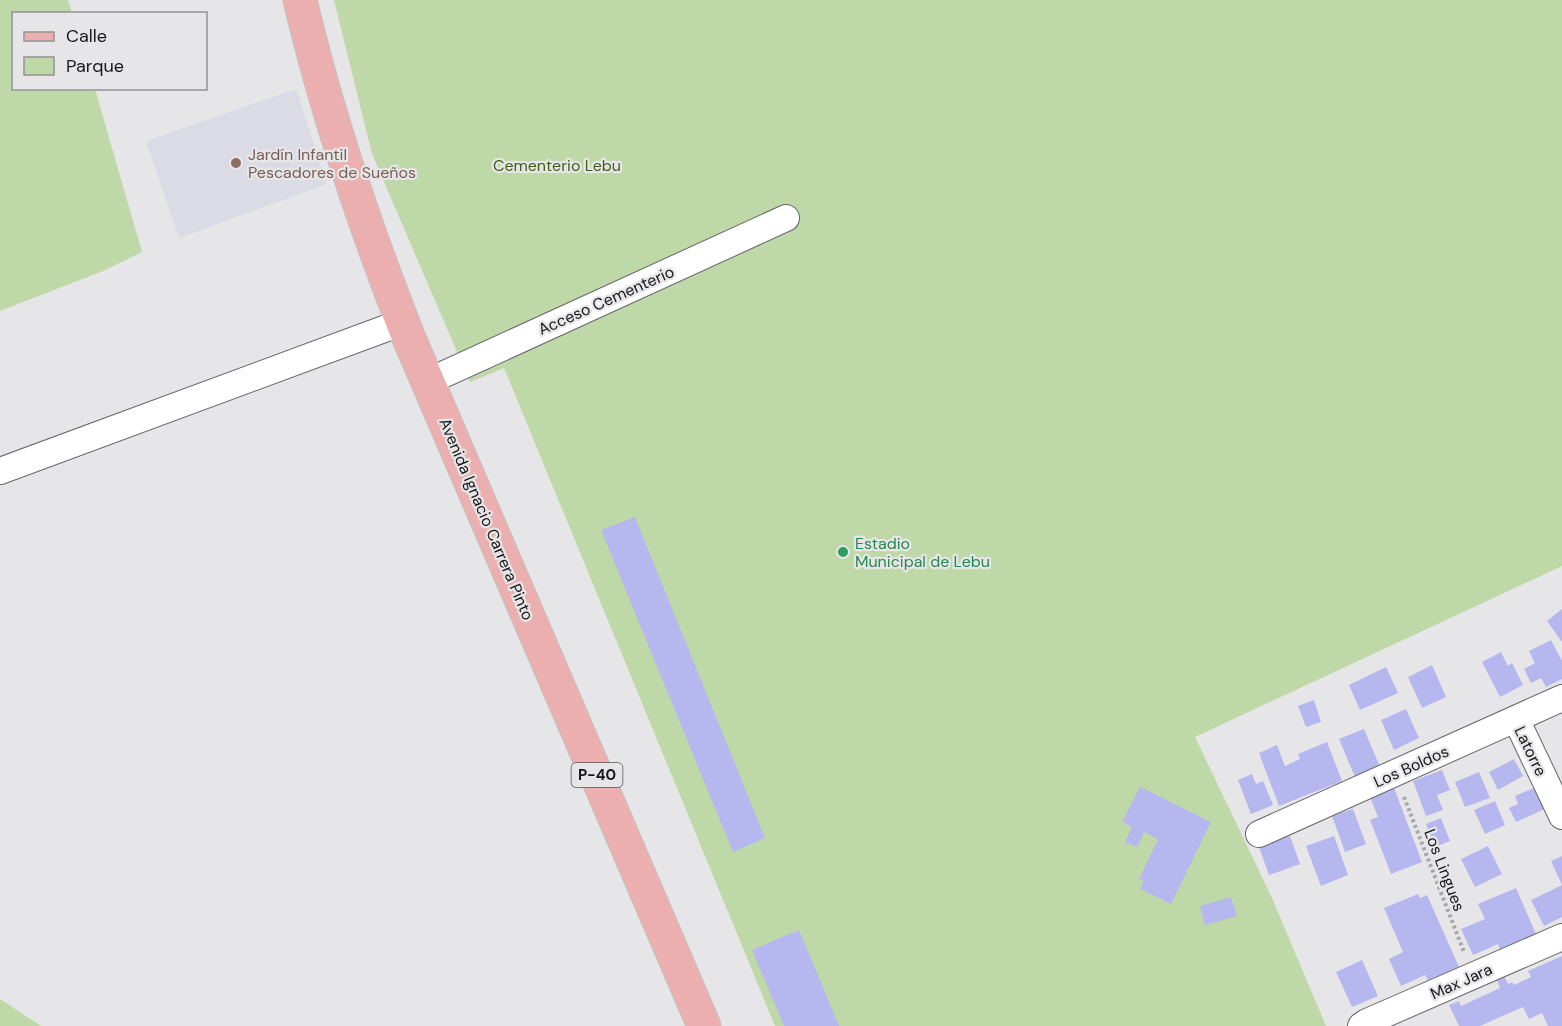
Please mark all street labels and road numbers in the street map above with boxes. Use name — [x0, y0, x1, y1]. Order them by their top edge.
street label: Acceso Cementerio — [535, 261, 678, 340]
street label: Avenida Ignacio Carrera Pinto — [434, 415, 539, 624]
street label: Latorre — [1509, 723, 1552, 780]
street label: Los Boldos — [1370, 741, 1452, 792]
road number: P-40 — [572, 763, 622, 787]
street label: Los Lingues — [1419, 826, 1470, 914]
street label: Max Jara — [1427, 959, 1495, 1004]

